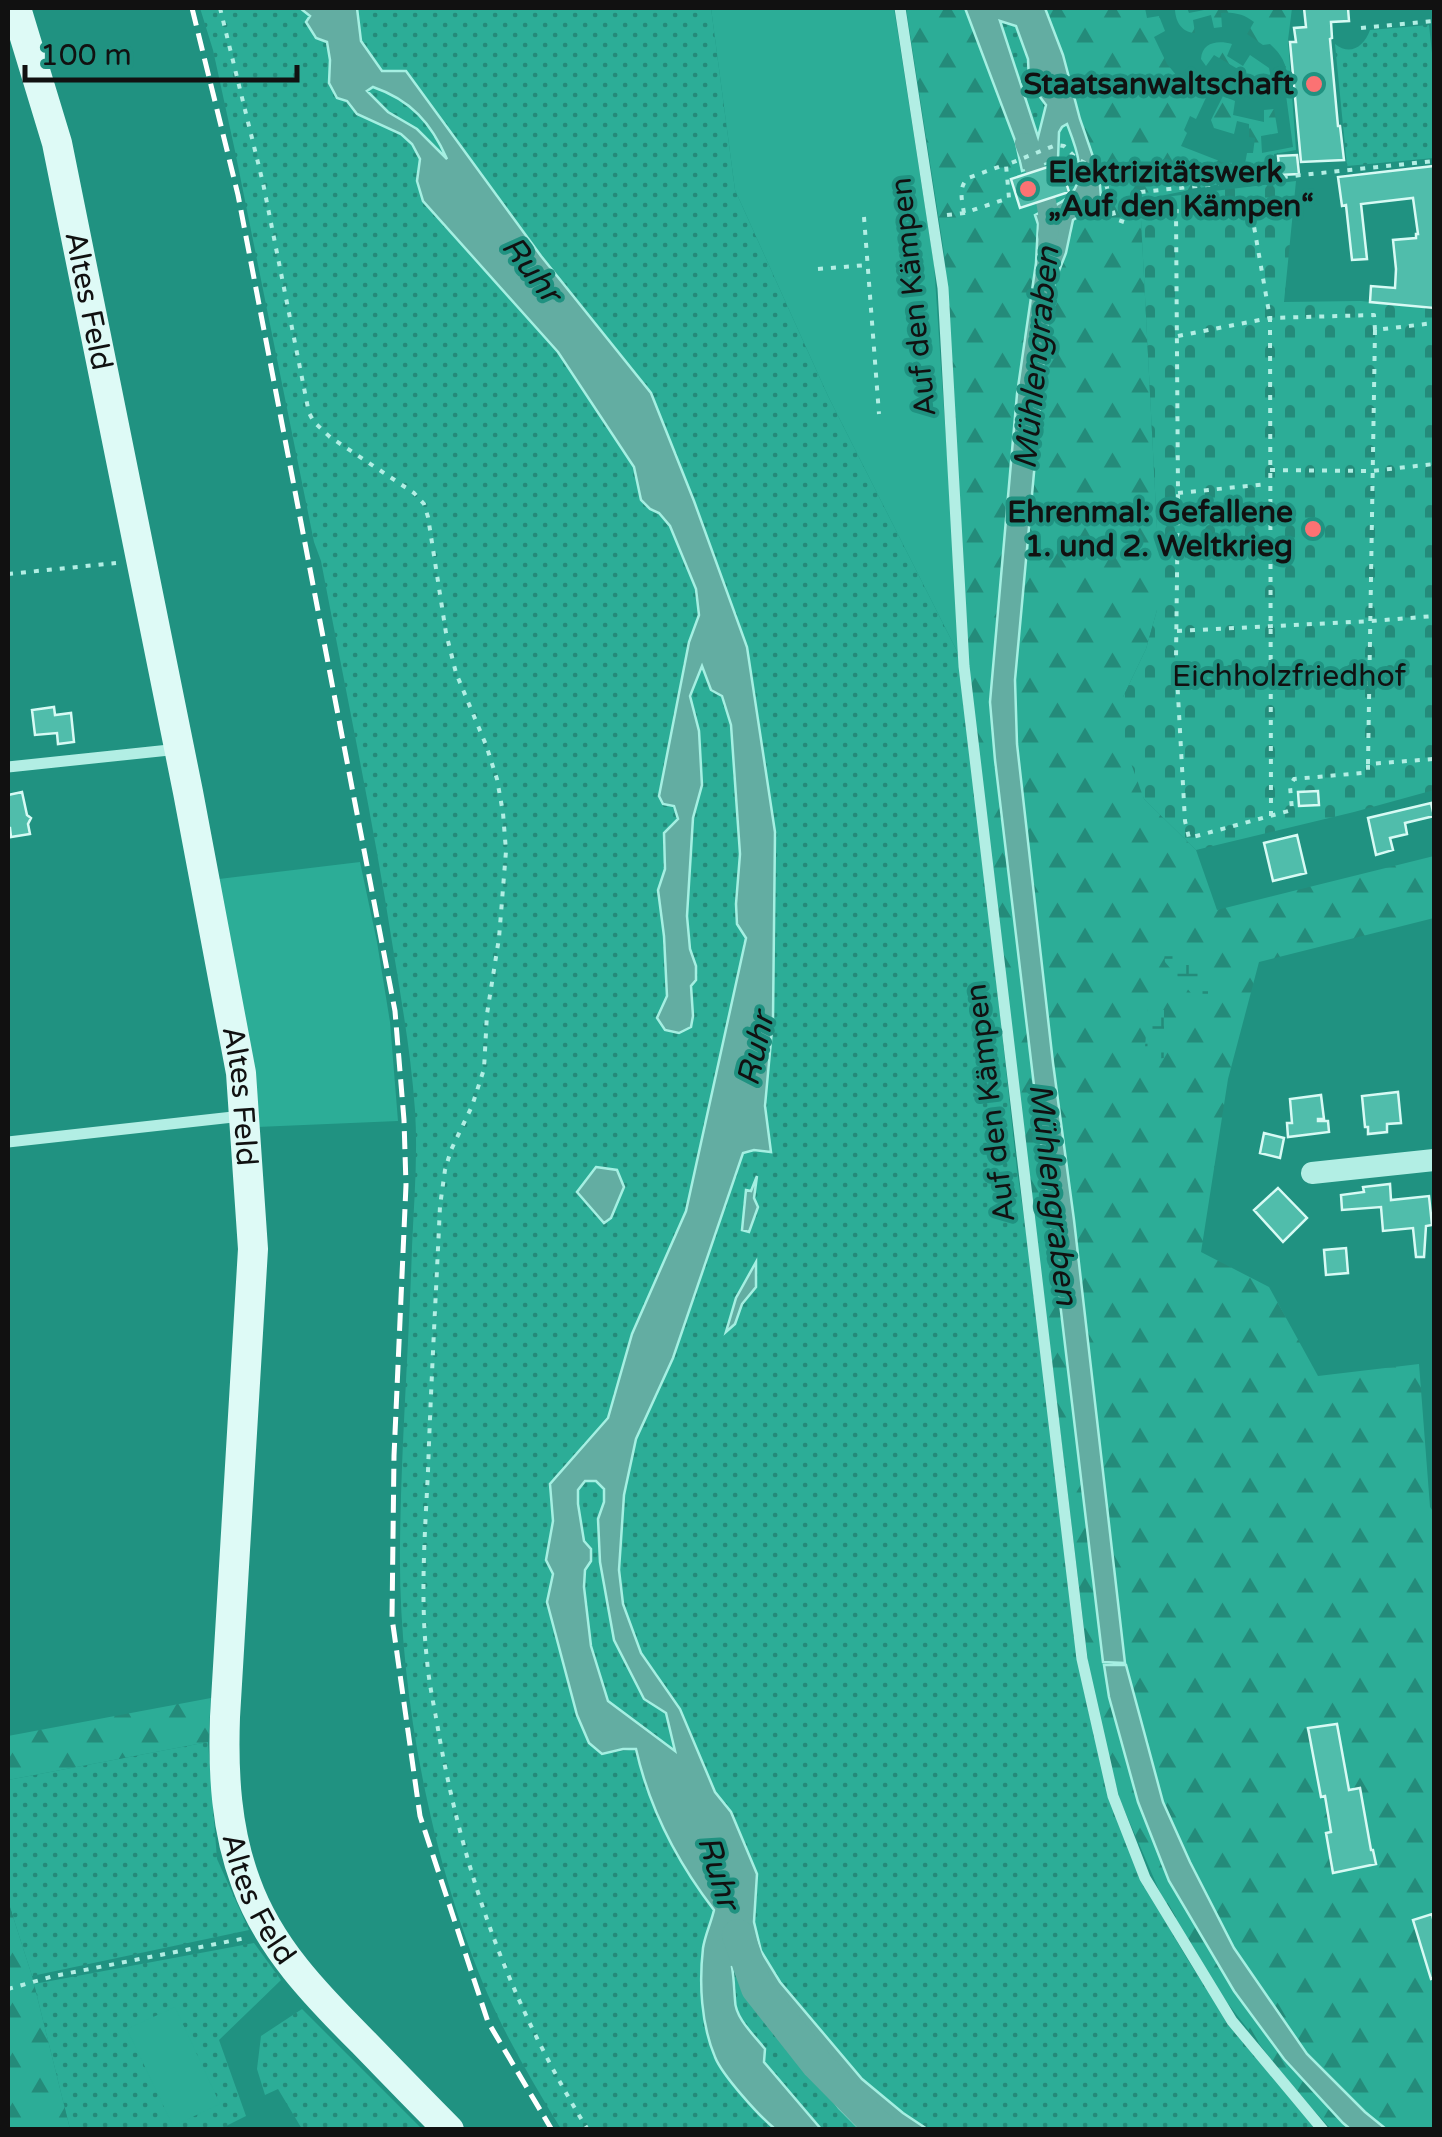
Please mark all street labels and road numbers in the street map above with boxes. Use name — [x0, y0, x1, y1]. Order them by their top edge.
street label: Auf den Kämpen — [883, 176, 944, 418]
street label: Altes Feld — [56, 228, 120, 373]
street label: Auf den Kämpen — [958, 982, 1023, 1224]
street label: Altes Feld — [214, 1023, 265, 1167]
street label: Altes Feld — [213, 1830, 304, 1972]

